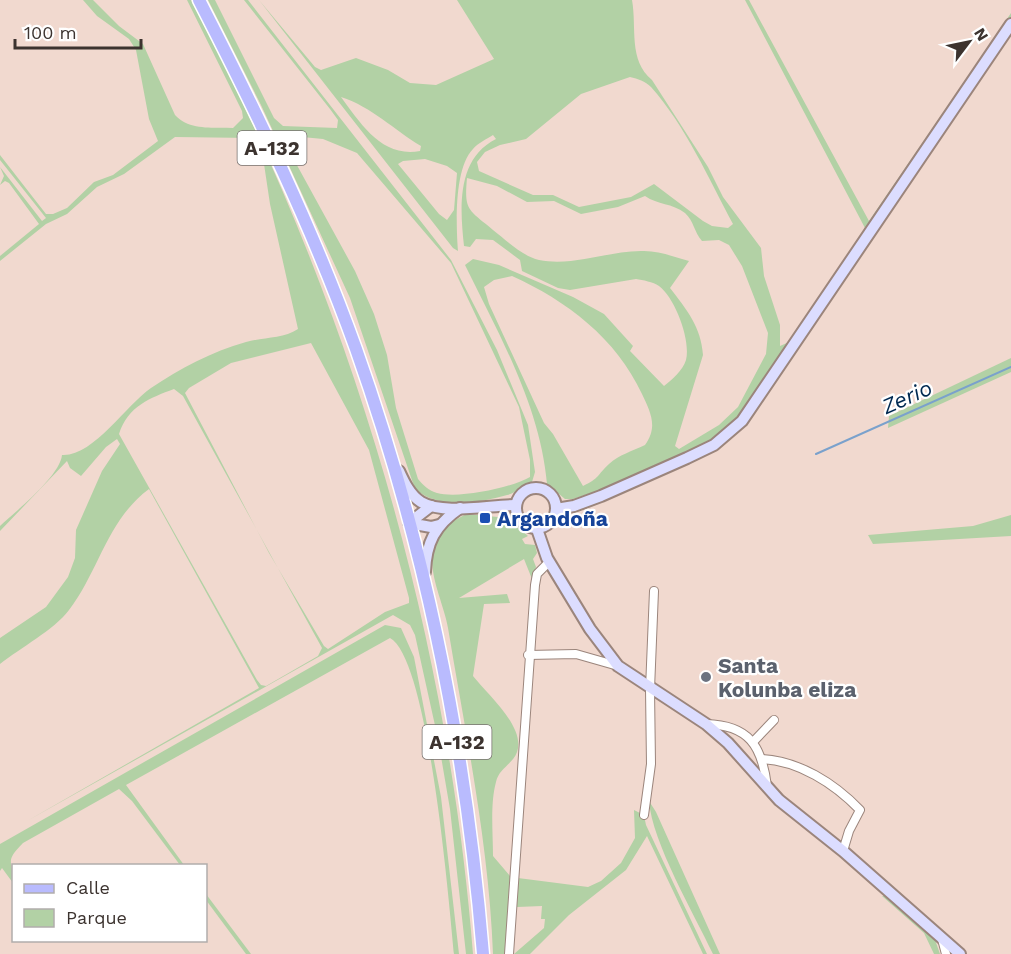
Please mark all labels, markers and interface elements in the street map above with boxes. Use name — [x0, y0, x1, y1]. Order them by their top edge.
scale bar — [15, 12, 141, 50]
north arrow — [939, 12, 999, 72]
text: 100 m — [24, 22, 77, 43]
text: N — [970, 24, 992, 44]
road number: A-132 — [238, 131, 306, 165]
water label: Zerio — [877, 375, 936, 419]
place label: Argandoña — [497, 506, 609, 531]
marker: Argandoña — [478, 511, 492, 525]
place label: Santa Kolunba eliza — [718, 653, 857, 702]
marker: Santa Kolunba eliza — [699, 670, 713, 684]
road number: A-132 — [422, 725, 492, 759]
legend — [12, 864, 207, 942]
text: Calle — [66, 877, 110, 898]
text: Parque — [66, 907, 127, 928]

